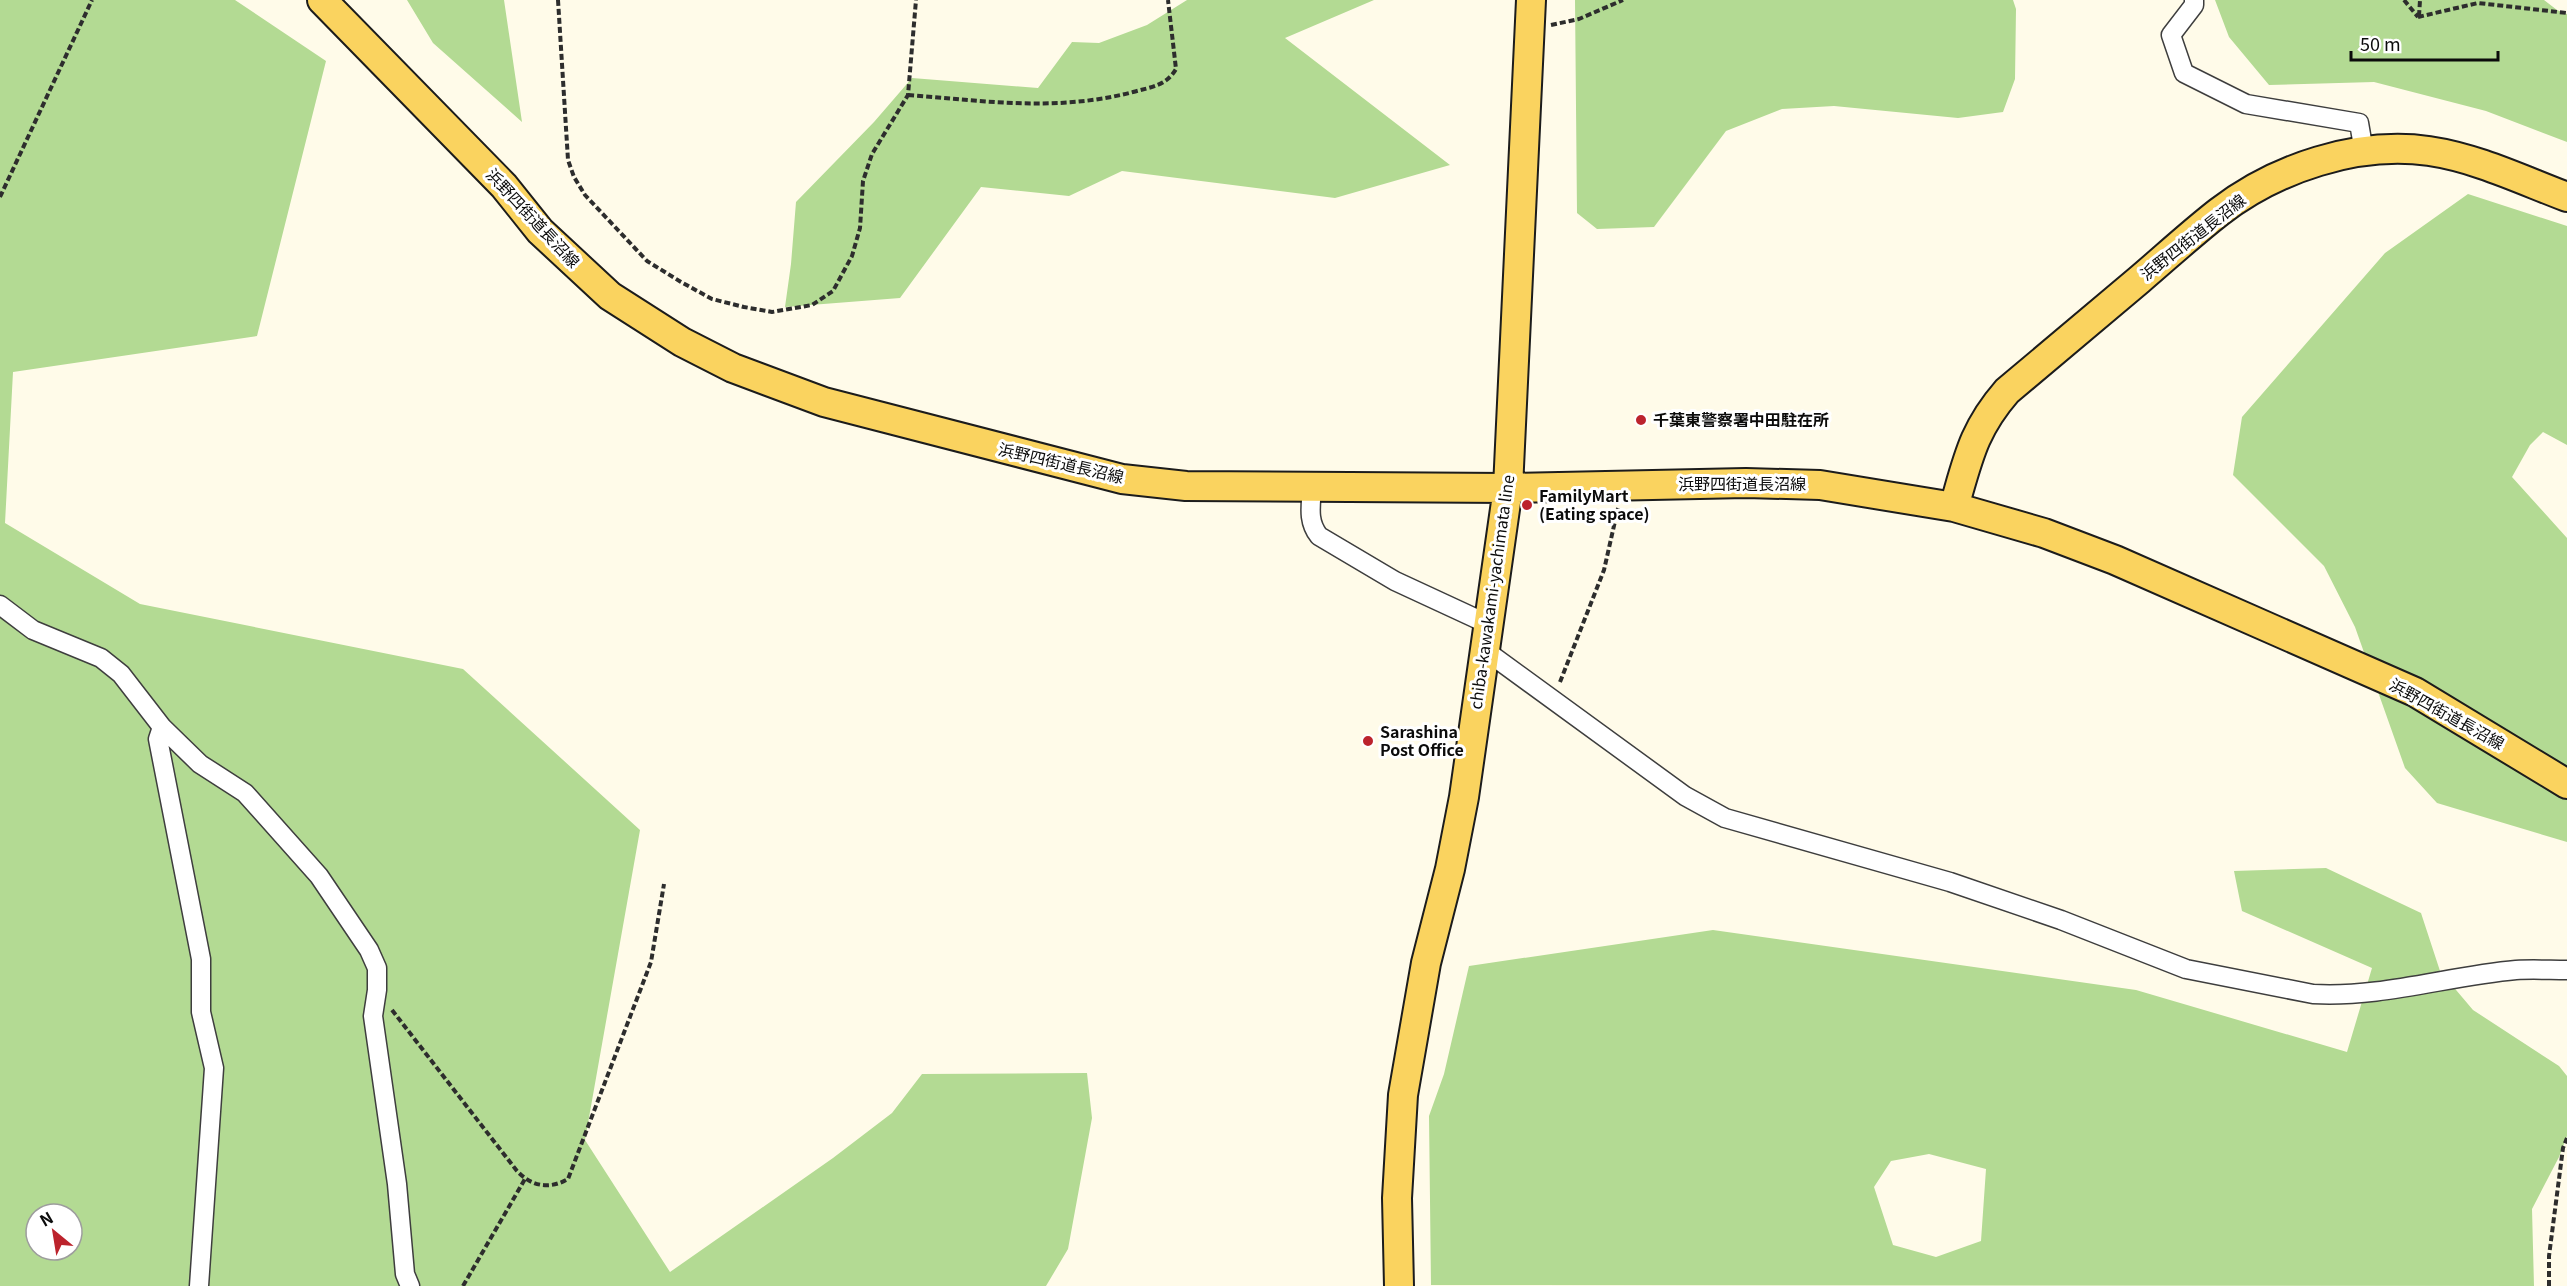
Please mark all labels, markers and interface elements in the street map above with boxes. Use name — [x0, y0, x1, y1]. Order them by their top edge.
scale bar — [2351, 24, 2498, 62]
text: 50 m — [2360, 30, 2401, 56]
street label: 浜野四街道長沼線 — [481, 162, 586, 272]
street label: 浜野四街道長沼線 — [2135, 187, 2250, 285]
place label: 千葉東警察署中田駐在所 — [1653, 407, 1829, 431]
marker: 千葉東警察署中田駐在所 — [1634, 413, 1648, 427]
street label: 浜野四街道長沼線 — [996, 436, 1126, 488]
street label: 浜野四街道長沼線 — [1678, 471, 1806, 495]
street label: chiba-kawakami-yachimata line — [1463, 473, 1519, 711]
place label: FamilyMart (Eating space) — [1539, 483, 1650, 525]
marker: FamilyMart (Eating space) — [1520, 498, 1534, 512]
street label: 浜野四街道長沼線 — [2386, 672, 2509, 755]
place label: Sarashina Post Office — [1380, 719, 1464, 761]
marker: Sarashina Post Office — [1361, 734, 1375, 748]
north arrow — [24, 1202, 84, 1262]
text: N — [35, 1205, 57, 1232]

